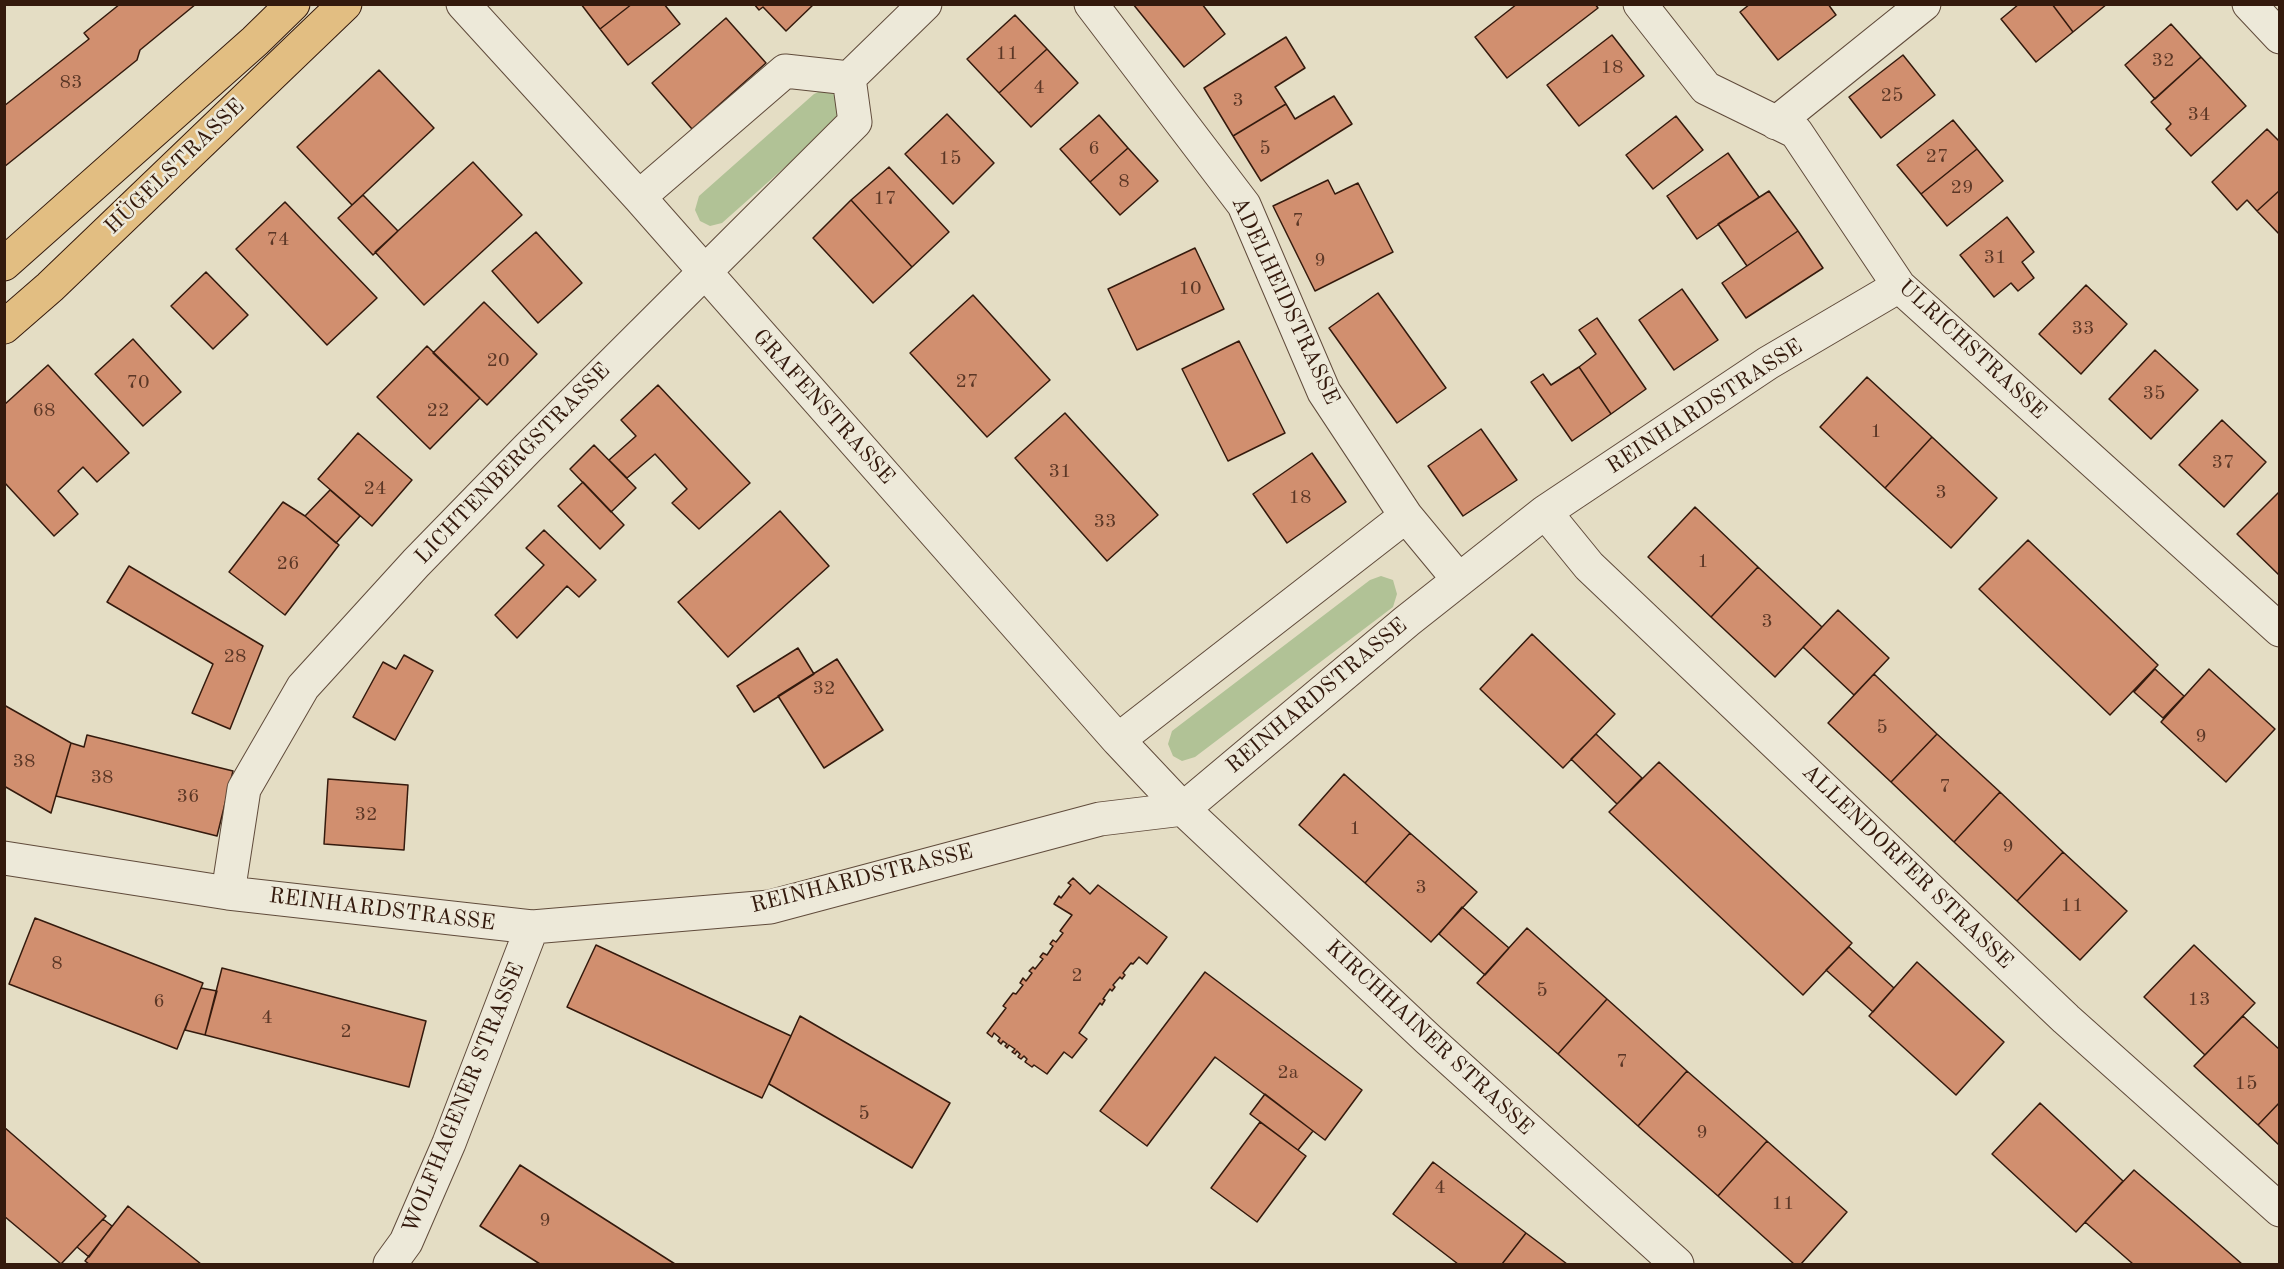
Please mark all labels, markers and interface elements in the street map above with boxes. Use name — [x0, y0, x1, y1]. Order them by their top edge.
house number: 11 — [995, 42, 1019, 66]
house number: 32 — [2151, 49, 2175, 73]
house number: 18 — [1600, 56, 1624, 80]
house number: 83 — [59, 71, 83, 95]
house number: 4 — [1033, 76, 1045, 100]
house number: 25 — [1880, 84, 1904, 108]
house number: 3 — [1232, 89, 1244, 113]
street label: HÜGELSTRASSE — [100, 94, 250, 240]
house number: 34 — [2187, 103, 2211, 127]
house number: 6 — [1088, 137, 1100, 161]
house number: 5 — [1259, 137, 1271, 161]
house number: 27 — [1925, 145, 1949, 169]
house number: 15 — [938, 147, 962, 171]
house number: 8 — [1118, 170, 1130, 194]
house number: 29 — [1950, 176, 1974, 200]
house number: 17 — [873, 187, 897, 211]
street label: ADELHEIDSTRASSE — [1225, 193, 1345, 409]
house number: 7 — [1292, 209, 1304, 233]
house number: 74 — [266, 228, 290, 252]
house number: 31 — [1983, 246, 2007, 270]
house number: 9 — [1314, 249, 1326, 273]
street label: ULRICHSTRASSE — [1893, 275, 2051, 425]
house number: 10 — [1178, 277, 1202, 301]
house number: 33 — [2071, 317, 2095, 341]
street label: GRAFENSTRASSE — [746, 324, 900, 490]
street label: REINHARDSTRASSE — [1602, 334, 1808, 480]
house number: 20 — [486, 349, 510, 373]
street label: LICHTENBERGSTRASSE — [410, 358, 616, 570]
house number: 27 — [955, 370, 979, 394]
house number: 70 — [126, 371, 150, 395]
house number: 35 — [2142, 382, 2166, 406]
house number: 68 — [32, 399, 56, 423]
house number: 22 — [426, 399, 450, 423]
house number: 1 — [1870, 420, 1882, 444]
house number: 37 — [2211, 451, 2235, 475]
house number: 31 — [1048, 460, 1072, 484]
house number: 24 — [363, 477, 387, 501]
house number: 3 — [1935, 481, 1947, 505]
house number: 18 — [1288, 486, 1312, 510]
house number: 33 — [1093, 510, 1117, 534]
house number: 1 — [1697, 550, 1709, 574]
house number: 26 — [276, 552, 300, 576]
house number: 3 — [1761, 610, 1773, 634]
street label: REINHARDSTRASSE — [1221, 613, 1413, 779]
house number: 28 — [223, 645, 247, 669]
house number: 32 — [812, 677, 836, 701]
house number: 5 — [1876, 716, 1888, 740]
house number: 9 — [2195, 725, 2207, 749]
house number: 38 — [12, 750, 36, 774]
street label: ALLENDORFER STRASSE — [1796, 759, 2018, 975]
house number: 38 — [90, 766, 114, 790]
house number: 7 — [1939, 775, 1951, 799]
house number: 36 — [176, 785, 200, 809]
house number: 32 — [354, 803, 378, 827]
house number: 1 — [1349, 817, 1361, 841]
house number: 9 — [2002, 835, 2014, 859]
street label: REINHARDSTRASSE — [748, 839, 976, 919]
house number: 3 — [1415, 876, 1427, 900]
street label: REINHARDSTRASSE — [267, 883, 497, 937]
house number: 11 — [2060, 894, 2084, 918]
street label: KIRCHHAINER STRASSE — [1320, 935, 1538, 1141]
house number: 8 — [51, 952, 63, 976]
street label: WOLFHAGENER STRASSE — [398, 959, 530, 1237]
house number: 2 — [1071, 964, 1083, 988]
house number: 5 — [1536, 979, 1548, 1003]
house number: 13 — [2187, 988, 2211, 1012]
house number: 6 — [153, 990, 165, 1014]
house number: 4 — [261, 1006, 273, 1030]
house number: 2 — [340, 1020, 352, 1044]
house number: 7 — [1616, 1050, 1628, 1074]
house number: 2a — [1277, 1061, 1299, 1085]
house number: 15 — [2234, 1072, 2258, 1096]
house number: 5 — [858, 1102, 870, 1126]
house number: 9 — [1696, 1121, 1708, 1145]
house number: 4 — [1434, 1176, 1446, 1200]
house number: 11 — [1771, 1192, 1795, 1216]
house number: 9 — [539, 1209, 551, 1233]

